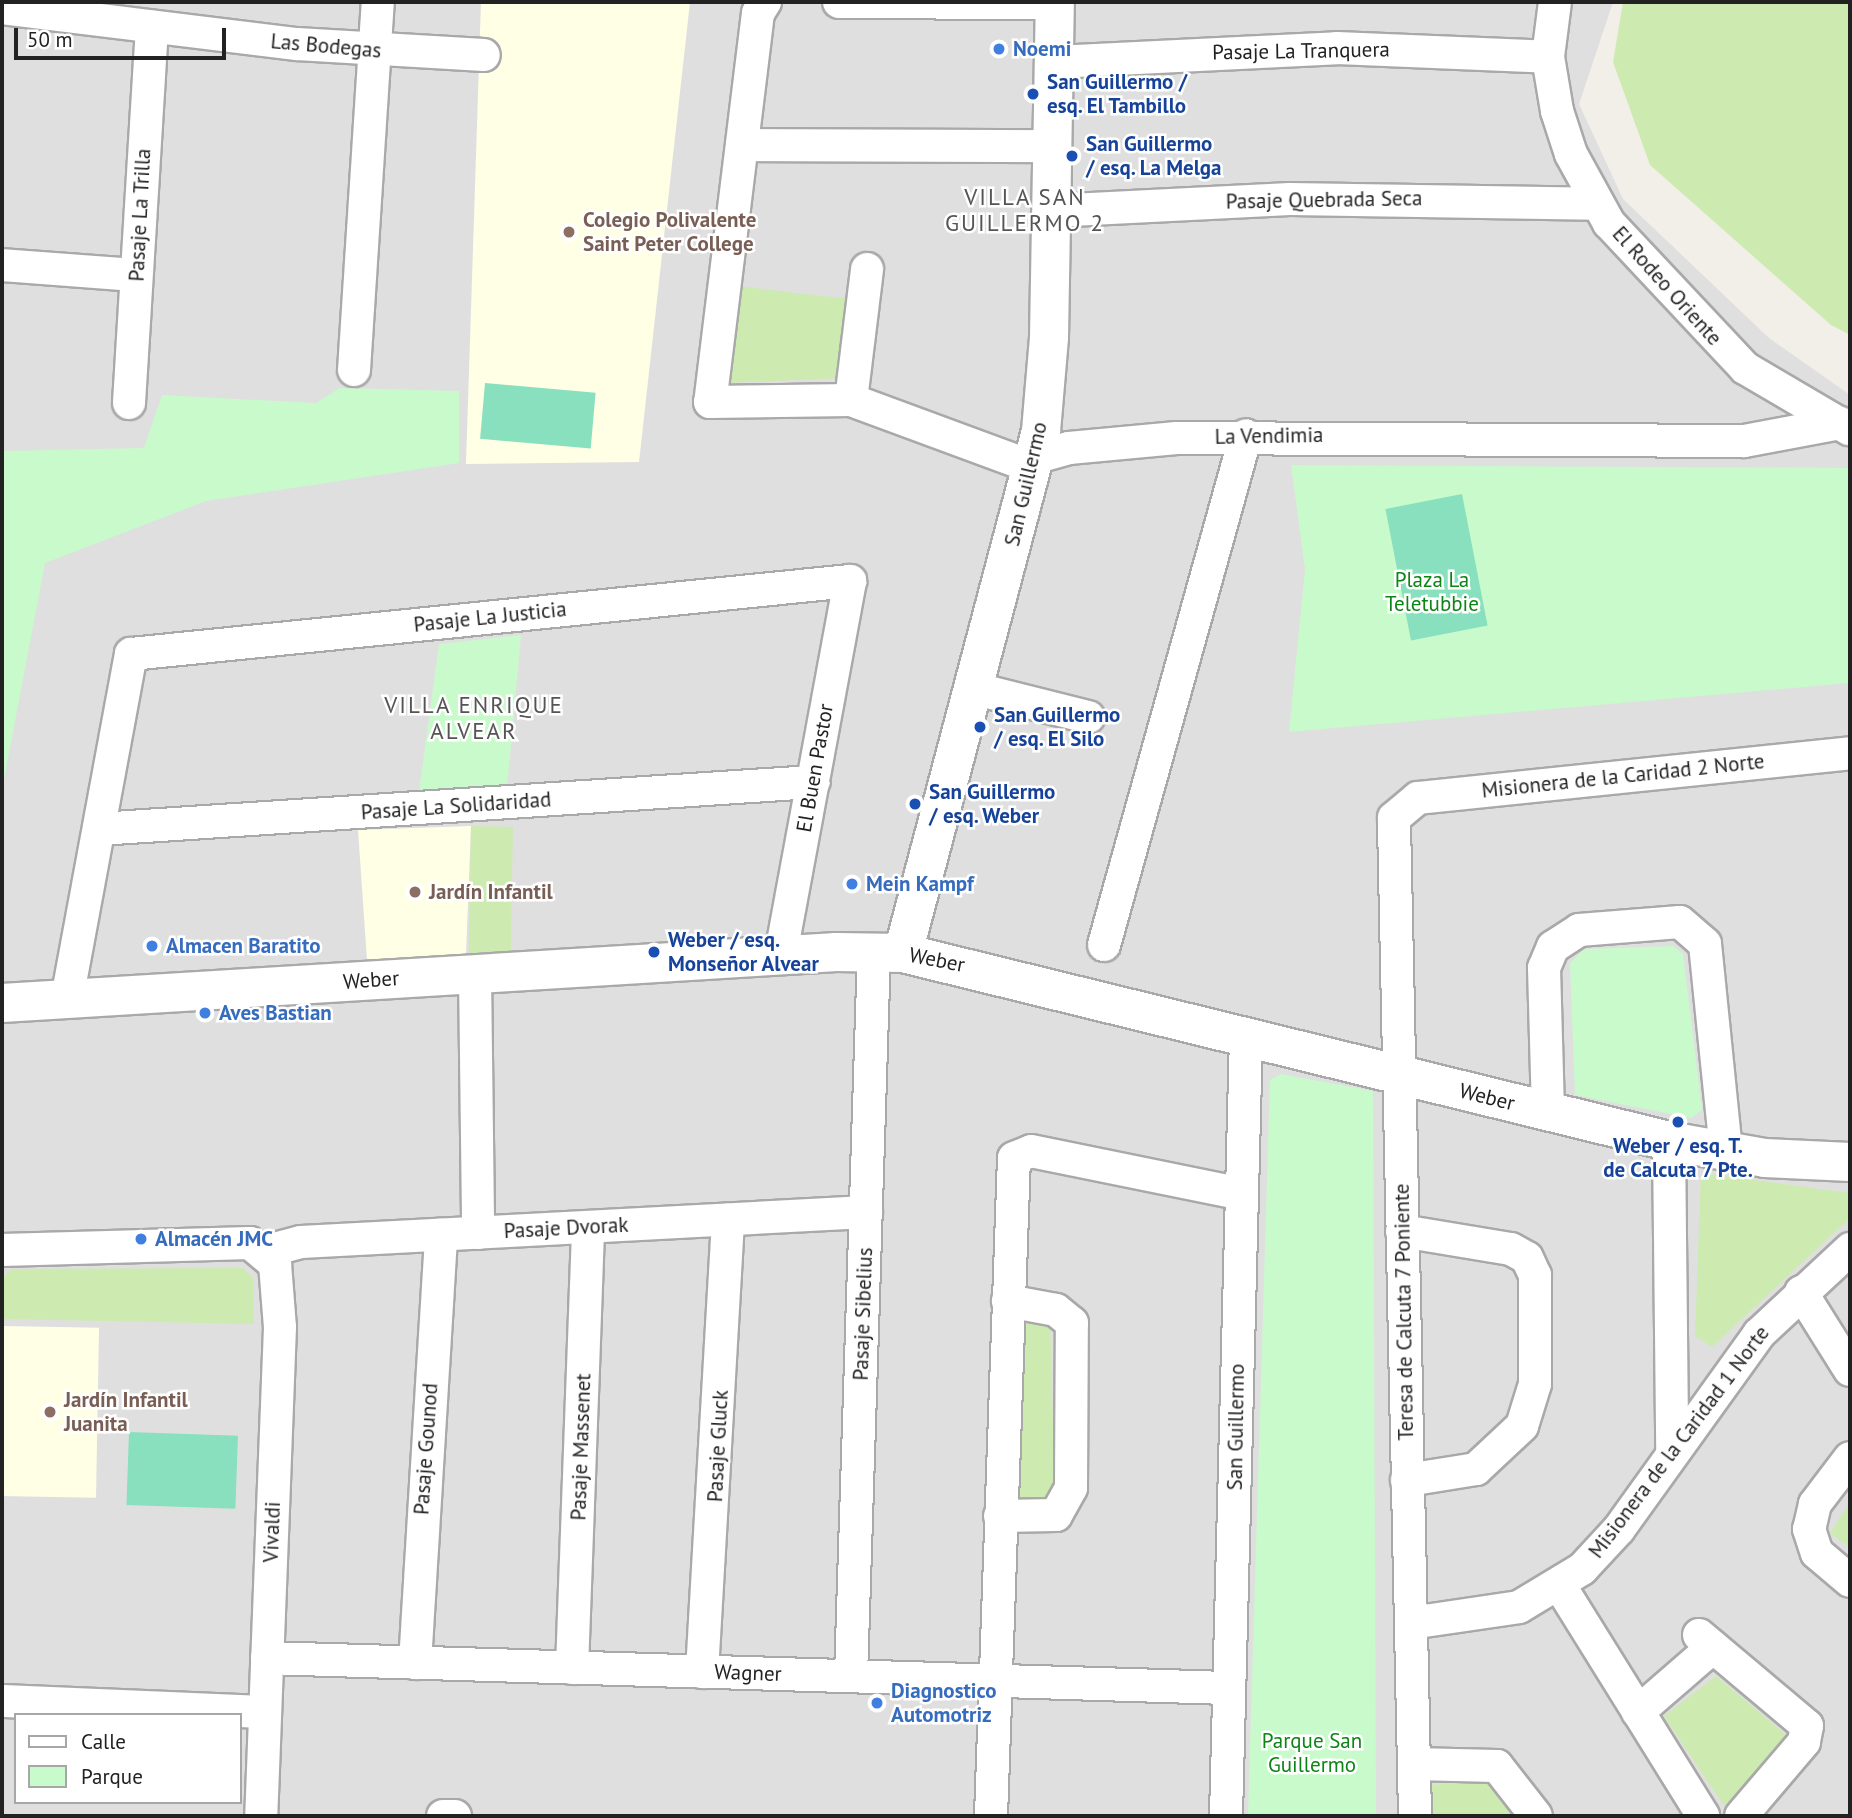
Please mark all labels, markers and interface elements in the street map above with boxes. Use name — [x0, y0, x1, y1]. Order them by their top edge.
scale bar — [18, 14, 229, 58]
text: 50 m — [27, 26, 73, 53]
street label: Las Bodegas — [270, 29, 382, 63]
place label: Noemi — [1013, 36, 1071, 62]
street label: Pasaje La Tranquera — [1212, 37, 1390, 65]
marker: Noemi — [991, 41, 1007, 57]
place label: San Guillermo / esq. El Tambillo — [1047, 69, 1188, 119]
marker: San Guillermo / esq. El Tambillo — [1025, 86, 1041, 102]
place label: San Guillermo / esq. La Melga — [1086, 131, 1223, 181]
street label: Pasaje La Trilla — [124, 147, 156, 283]
marker: San Guillermo / esq. La Melga — [1064, 148, 1080, 164]
district label: VILLA SAN GUILLERMO 2 — [946, 183, 1104, 237]
street label: Pasaje Quebrada Seca — [1225, 186, 1423, 214]
place label: Colegio Polivalente Saint Peter College — [583, 207, 756, 257]
street label: El Rodeo Oriente — [1607, 221, 1727, 351]
marker: Colegio Polivalente Saint Peter College — [561, 224, 577, 240]
street label: San Guillermo — [999, 419, 1053, 549]
street label: La Vendimia — [1214, 422, 1324, 450]
park label: Plaza La Teletubbie — [1385, 567, 1479, 617]
street label: Pasaje La Justicia — [412, 596, 568, 638]
district label: VILLA ENRIQUE ALVEAR — [385, 691, 563, 745]
street label: El Buen Pastor — [791, 702, 839, 834]
place label: San Guillermo / esq. El Silo — [994, 702, 1121, 752]
marker: San Guillermo / esq. El Silo — [972, 719, 988, 735]
street label: Misionera de la Caridad 2 Norte — [1480, 749, 1766, 803]
place label: San Guillermo / esq. Weber — [929, 779, 1056, 829]
street label: Pasaje La Solidaridad — [360, 787, 552, 825]
marker: San Guillermo / esq. Weber — [907, 796, 923, 812]
place label: Mein Kampf — [866, 871, 974, 897]
marker: Mein Kampf — [844, 876, 860, 892]
place label: Jardín Infantil — [429, 879, 553, 905]
marker: Jardín Infantil — [407, 884, 423, 900]
place label: Weber / esq. Monseñor Alvear — [668, 927, 820, 977]
place label: Almacen Baratito — [166, 933, 320, 959]
marker: Almacen Baratito — [144, 938, 160, 954]
street label: Weber — [907, 942, 967, 978]
marker: Weber / esq. Monseñor Alvear — [646, 944, 662, 960]
street label: Weber — [342, 965, 400, 995]
place label: Aves Bastian — [219, 1000, 332, 1026]
marker: Aves Bastian — [197, 1005, 213, 1021]
street label: Weber — [1457, 1078, 1517, 1116]
marker: Weber / esq. T. de Calcuta 7 Pte. — [1670, 1114, 1686, 1130]
place label: Weber / esq. T. de Calcuta 7 Pte. — [1602, 1133, 1754, 1183]
street label: Teresa de Calcuta 7 Poniente — [1389, 1183, 1419, 1441]
street label: Pasaje Dvorak — [503, 1212, 629, 1244]
place label: Almacén JMC — [155, 1226, 273, 1252]
marker: Almacén JMC — [133, 1231, 149, 1247]
street label: Pasaje Sibelius — [848, 1247, 878, 1381]
street label: Misionera de la Caridad 1 Norte — [1583, 1321, 1775, 1563]
street label: San Guillermo — [1222, 1363, 1250, 1491]
street label: Pasaje Massenet — [566, 1373, 596, 1521]
street label: Pasaje Gounod — [409, 1382, 443, 1516]
place label: Jardín Infantil Juanita — [64, 1387, 188, 1437]
street label: Pasaje Gluck — [702, 1389, 734, 1503]
marker: Jardín Infantil Juanita — [42, 1404, 58, 1420]
street label: Vivaldi — [258, 1501, 286, 1563]
street label: Wagner — [714, 1659, 782, 1687]
place label: Diagnostico Automotriz — [891, 1678, 996, 1728]
marker: Diagnostico Automotriz — [869, 1695, 885, 1711]
legend — [14, 1713, 242, 1804]
text: Calle — [81, 1728, 126, 1755]
park label: Parque San Guillermo — [1262, 1728, 1362, 1778]
text: Parque — [81, 1763, 143, 1790]

